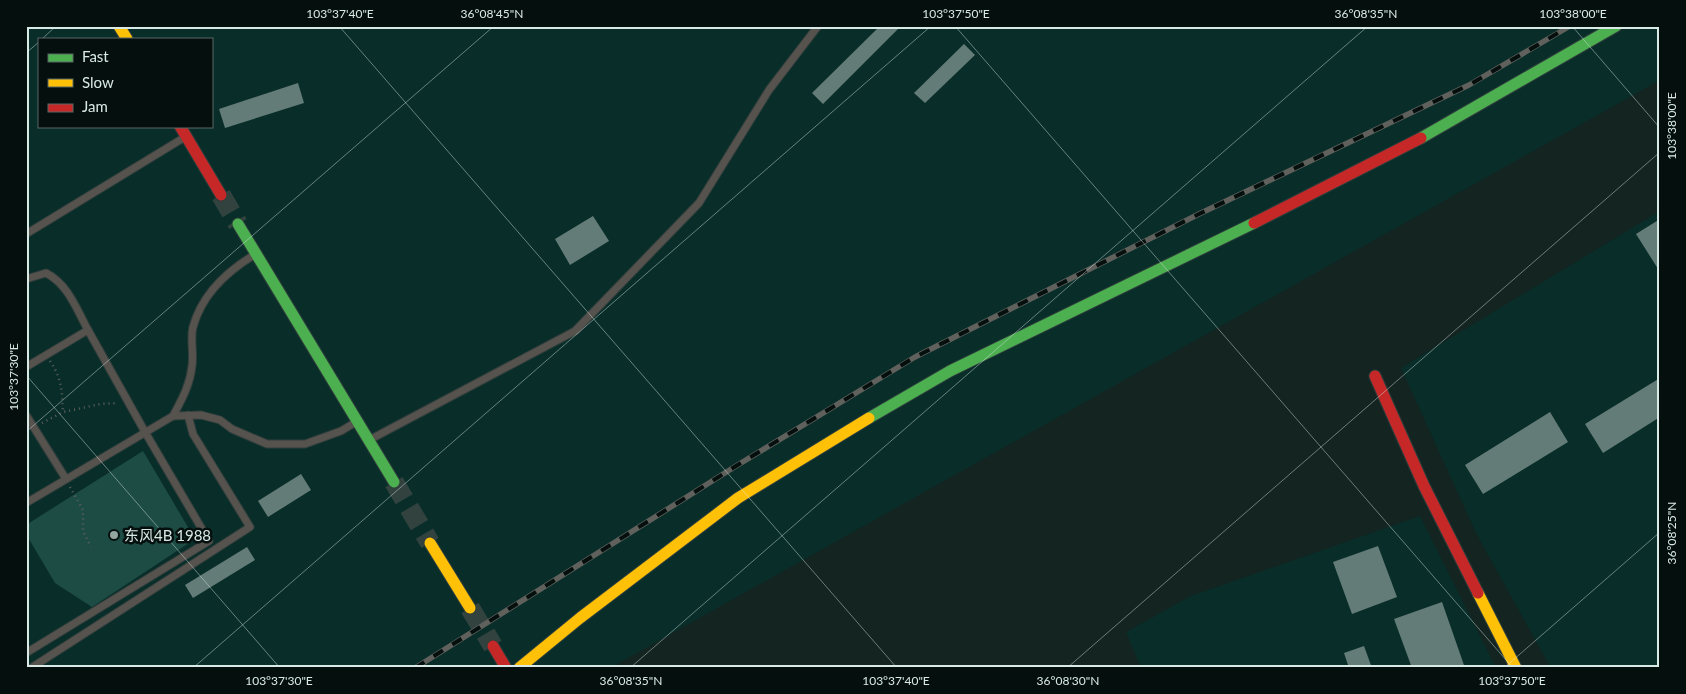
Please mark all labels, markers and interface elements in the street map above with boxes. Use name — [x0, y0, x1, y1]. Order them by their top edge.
text: 103°37'40"E — [306, 6, 374, 21]
text: 36°08'45"N — [461, 6, 523, 21]
text: 103°37'50"E — [922, 6, 990, 21]
text: 36°08'35"N — [1335, 6, 1397, 21]
text: 103°38'00"E — [1539, 6, 1607, 21]
legend — [38, 38, 212, 128]
text: Fast — [82, 47, 109, 65]
text: Slow — [82, 73, 114, 91]
text: 103°38'00"E — [1664, 92, 1679, 160]
text: Jam — [82, 97, 108, 115]
text: 103°37'30"E — [6, 343, 21, 411]
text: 36°08'25"N — [1664, 502, 1679, 564]
place label: 东风4B 1988 — [124, 526, 211, 544]
marker: 东风4B 1988 — [108, 529, 120, 541]
text: 103°37'30"E — [245, 673, 313, 688]
text: 36°08'35"N — [600, 673, 662, 688]
text: 103°37'40"E — [862, 673, 930, 688]
text: 36°08'30"N — [1037, 673, 1099, 688]
text: 103°37'50"E — [1478, 673, 1546, 688]

